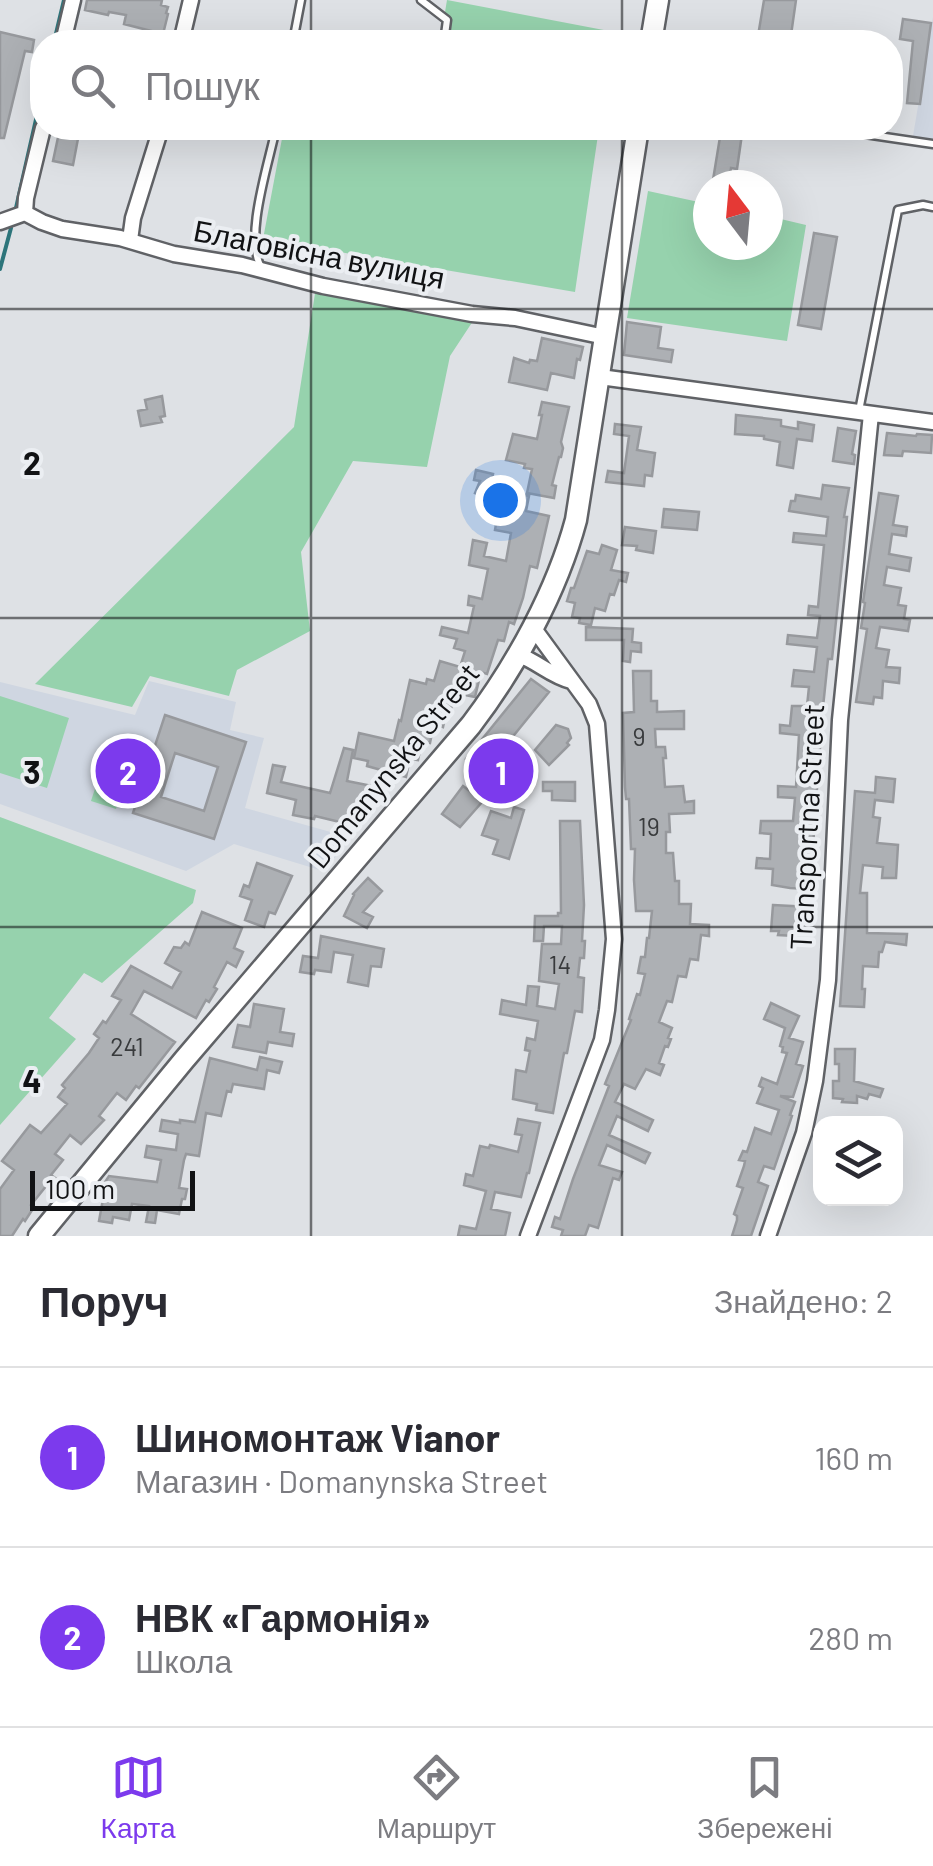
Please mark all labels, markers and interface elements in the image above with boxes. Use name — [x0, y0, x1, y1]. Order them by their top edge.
search box — [30, 30, 903, 140]
icon: search — [65, 58, 120, 113]
text: Пошук — [145, 62, 260, 108]
north arrow — [693, 170, 783, 260]
street label: Благовісна вулиця — [191, 211, 448, 295]
text: 2 — [23, 443, 41, 481]
your location — [475, 475, 526, 526]
street label: Domanynska Street — [299, 655, 486, 875]
street label: Transportna Street — [782, 703, 830, 951]
house number: 9 — [632, 721, 646, 751]
pin: 2 — [96, 734, 160, 808]
pin: 1 — [468, 734, 534, 808]
text: 3 — [23, 752, 41, 790]
house number: 19 — [638, 811, 660, 841]
house number: 14 — [549, 949, 571, 979]
house number: 241 — [110, 1031, 144, 1061]
text: 4 — [22, 1061, 42, 1099]
map controls — [813, 1116, 903, 1206]
button: layers — [813, 1116, 903, 1206]
scale bar — [30, 1166, 195, 1210]
text: 100 m — [45, 1171, 115, 1205]
text: Поруч — [40, 1275, 169, 1325]
text: Знайдено: 2 — [714, 1281, 893, 1319]
text: Шиномонтаж Vianor — [135, 1414, 500, 1460]
text: 1 — [67, 1438, 78, 1476]
text: 160 m — [814, 1438, 893, 1476]
text: Магазин · Domanynska Street — [135, 1461, 548, 1499]
text: НВК «Гармонія» — [135, 1594, 431, 1640]
text: 2 — [64, 1618, 81, 1656]
text: 280 m — [808, 1618, 893, 1656]
text: Школа — [135, 1641, 232, 1679]
tab: Карта — [101, 1750, 176, 1845]
tab: Маршрут — [377, 1750, 496, 1845]
tab: Збережені — [697, 1750, 832, 1845]

